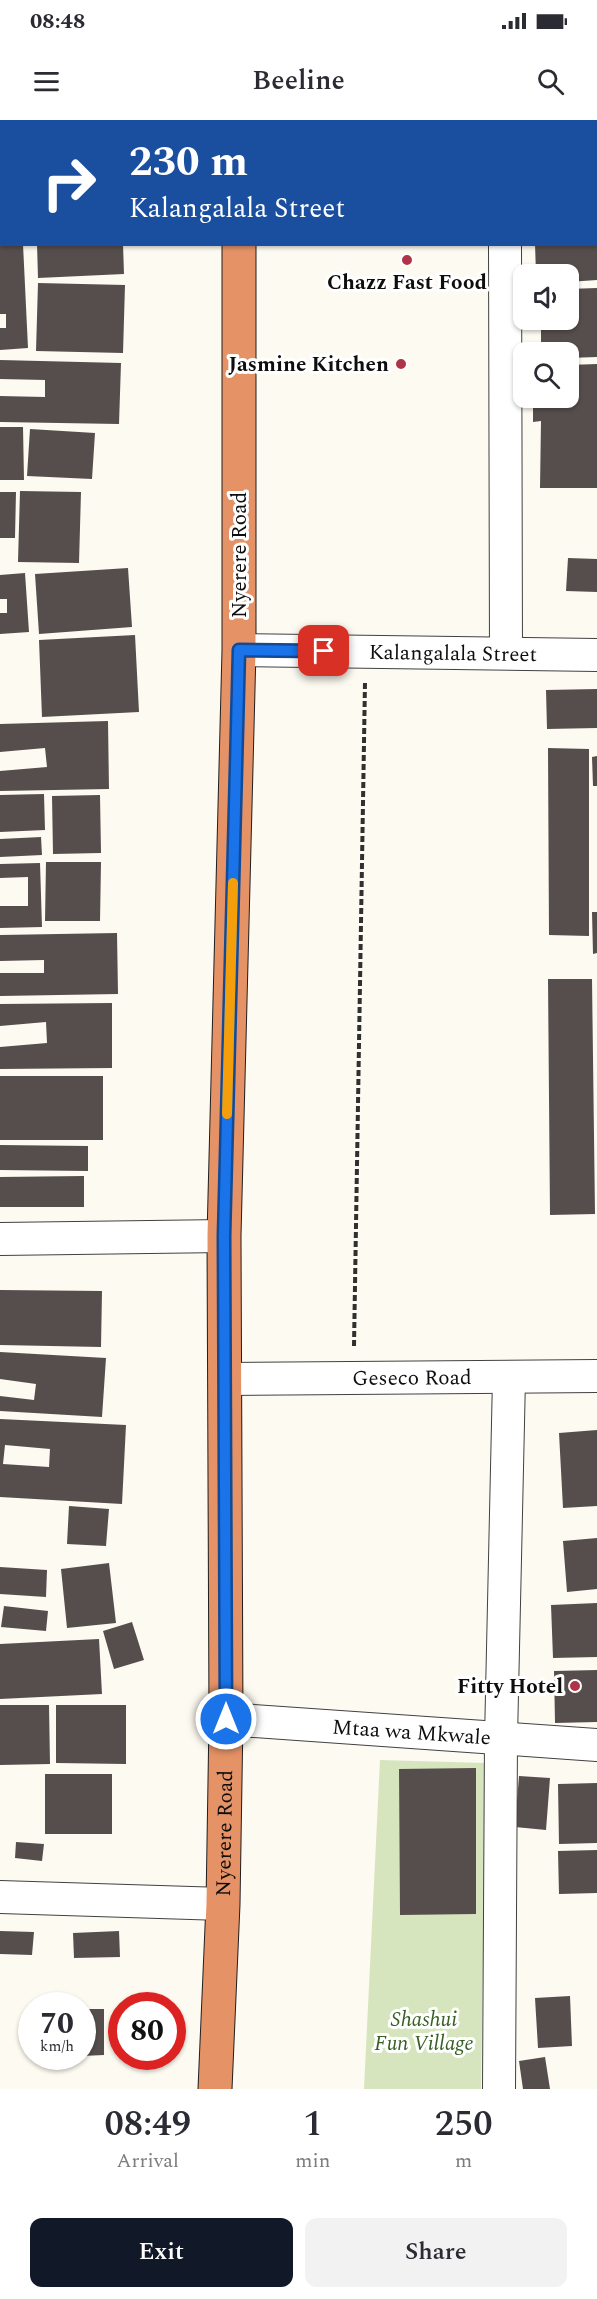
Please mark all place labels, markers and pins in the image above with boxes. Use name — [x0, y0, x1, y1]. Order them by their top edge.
marker: Chazz Fast Food — [400, 253, 414, 267]
place label: Chazz Fast Food — [327, 267, 487, 299]
place label: Jasmine Kitchen — [228, 349, 389, 381]
marker: Jasmine Kitchen — [394, 357, 408, 371]
pin — [298, 625, 349, 676]
place label: Fitty Hotel — [457, 1671, 563, 1703]
marker: Fitty Hotel — [568, 1679, 582, 1693]

